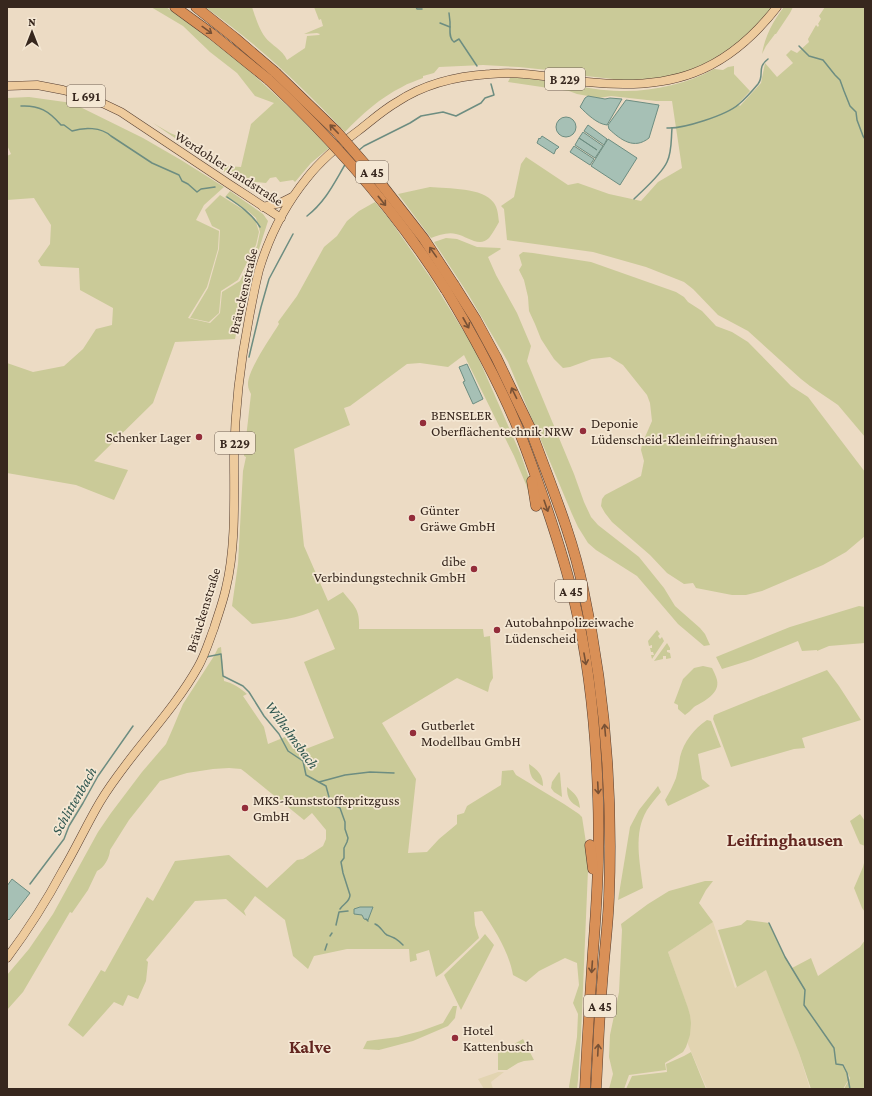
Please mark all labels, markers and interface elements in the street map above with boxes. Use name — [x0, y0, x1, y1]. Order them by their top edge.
north arrow — [12, 12, 52, 52]
text: N — [28, 16, 36, 28]
one-way arrow — [201, 26, 212, 34]
road number: B 229 — [545, 68, 585, 90]
road number: L 691 — [67, 85, 105, 107]
one-way arrow — [329, 124, 338, 134]
street label: Werdohler Landstraße — [172, 127, 286, 209]
road number: A 45 — [356, 161, 388, 183]
one-way arrow — [377, 195, 386, 206]
street label: Bräuckenstraße — [225, 247, 261, 335]
one-way arrow — [429, 247, 437, 258]
one-way arrow — [462, 317, 470, 329]
one-way arrow — [510, 387, 517, 399]
place label: BENSELER Oberflächentechnik NRW — [431, 407, 574, 439]
place label: Deponie Lüdenscheid-Kleinleifringhausen — [591, 415, 778, 447]
marker: BENSELER Oberflächentechnik NRW — [418, 418, 428, 428]
marker: Deponie Lüdenscheid-Kleinleifringhausen — [578, 426, 588, 436]
place label: Schenker Lager — [106, 429, 191, 445]
marker: Schenker Lager — [194, 432, 204, 442]
road number: B 229 — [215, 432, 255, 454]
one-way arrow — [543, 500, 551, 512]
place label: Günter Gräwe GmbH — [420, 502, 495, 534]
marker: Günter Gräwe GmbH — [407, 513, 417, 523]
place label: dibe Verbindungstechnik GmbH — [314, 553, 466, 585]
marker: dibe Verbindungstechnik GmbH — [469, 564, 479, 574]
street label: Bräuckenstraße — [183, 566, 223, 654]
road number: A 45 — [555, 580, 587, 602]
place label: Autobahnpolizeiwache Lüdenscheid — [505, 614, 634, 646]
marker: Autobahnpolizeiwache Lüdenscheid — [492, 625, 502, 635]
one-way arrow — [582, 652, 590, 665]
water label: Wilhelmsbach — [262, 698, 322, 772]
place label: Gutberlet Modellbau GmbH — [421, 717, 521, 749]
one-way arrow — [601, 724, 609, 737]
marker: Gutberlet Modellbau GmbH — [408, 728, 418, 738]
water label: Schlittenbach — [48, 764, 100, 838]
one-way arrow — [594, 781, 602, 794]
place label: MKS-Kunststoffspritzguss GmbH — [253, 792, 399, 824]
marker: MKS-Kunststoffspritzguss GmbH — [240, 803, 250, 813]
district label: Leifringhausen — [727, 830, 844, 850]
one-way arrow — [589, 960, 596, 973]
road number: A 45 — [584, 995, 616, 1017]
place label: Hotel Kattenbusch — [463, 1022, 534, 1054]
marker: Hotel Kattenbusch — [450, 1033, 460, 1043]
district label: Kalve — [289, 1037, 331, 1057]
one-way arrow — [594, 1044, 601, 1057]

